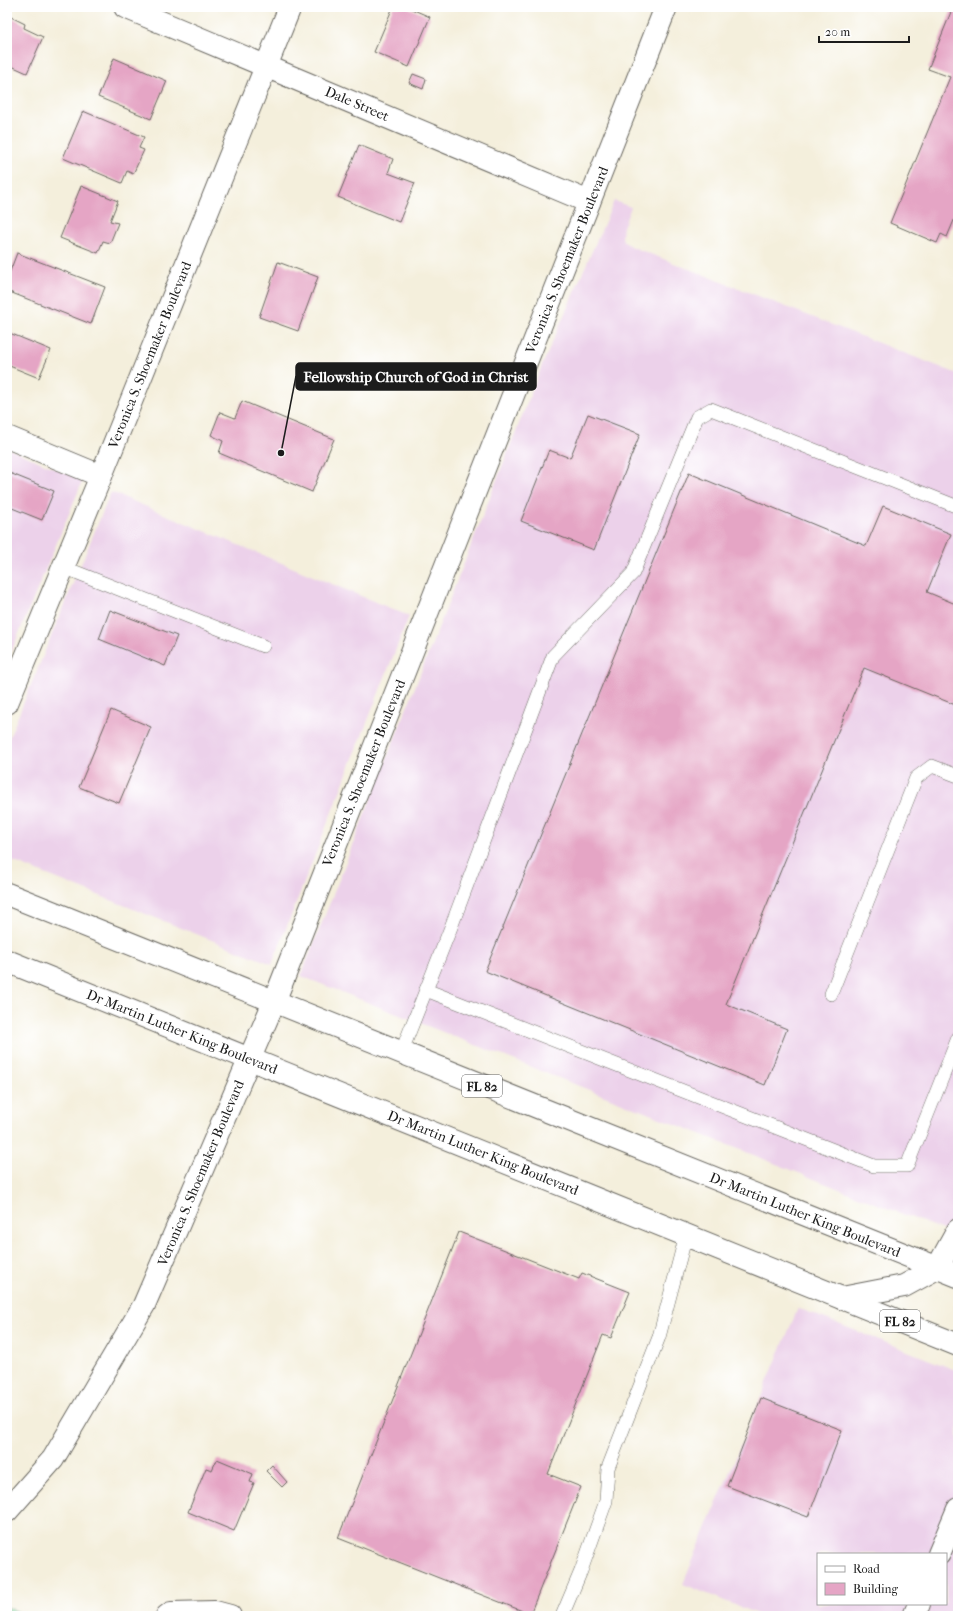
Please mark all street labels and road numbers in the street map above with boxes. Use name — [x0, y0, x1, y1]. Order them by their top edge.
street label: Dale Street — [322, 83, 392, 125]
street label: Veronica S. Shoemaker Boulevard — [521, 164, 613, 357]
street label: Veronica S. Shoemaker Boulevard — [104, 259, 196, 452]
street label: Veronica S. Shoemaker Boulevard — [318, 677, 410, 870]
street label: Dr Martin Luther King Boulevard — [84, 986, 280, 1078]
road number: FL 82 — [462, 1075, 502, 1097]
street label: Veronica S. Shoemaker Boulevard — [154, 1077, 248, 1269]
street label: Dr Martin Luther King Boulevard — [385, 1107, 581, 1199]
street label: Dr Martin Luther King Boulevard — [707, 1169, 903, 1261]
road number: FL 82 — [880, 1310, 920, 1332]

